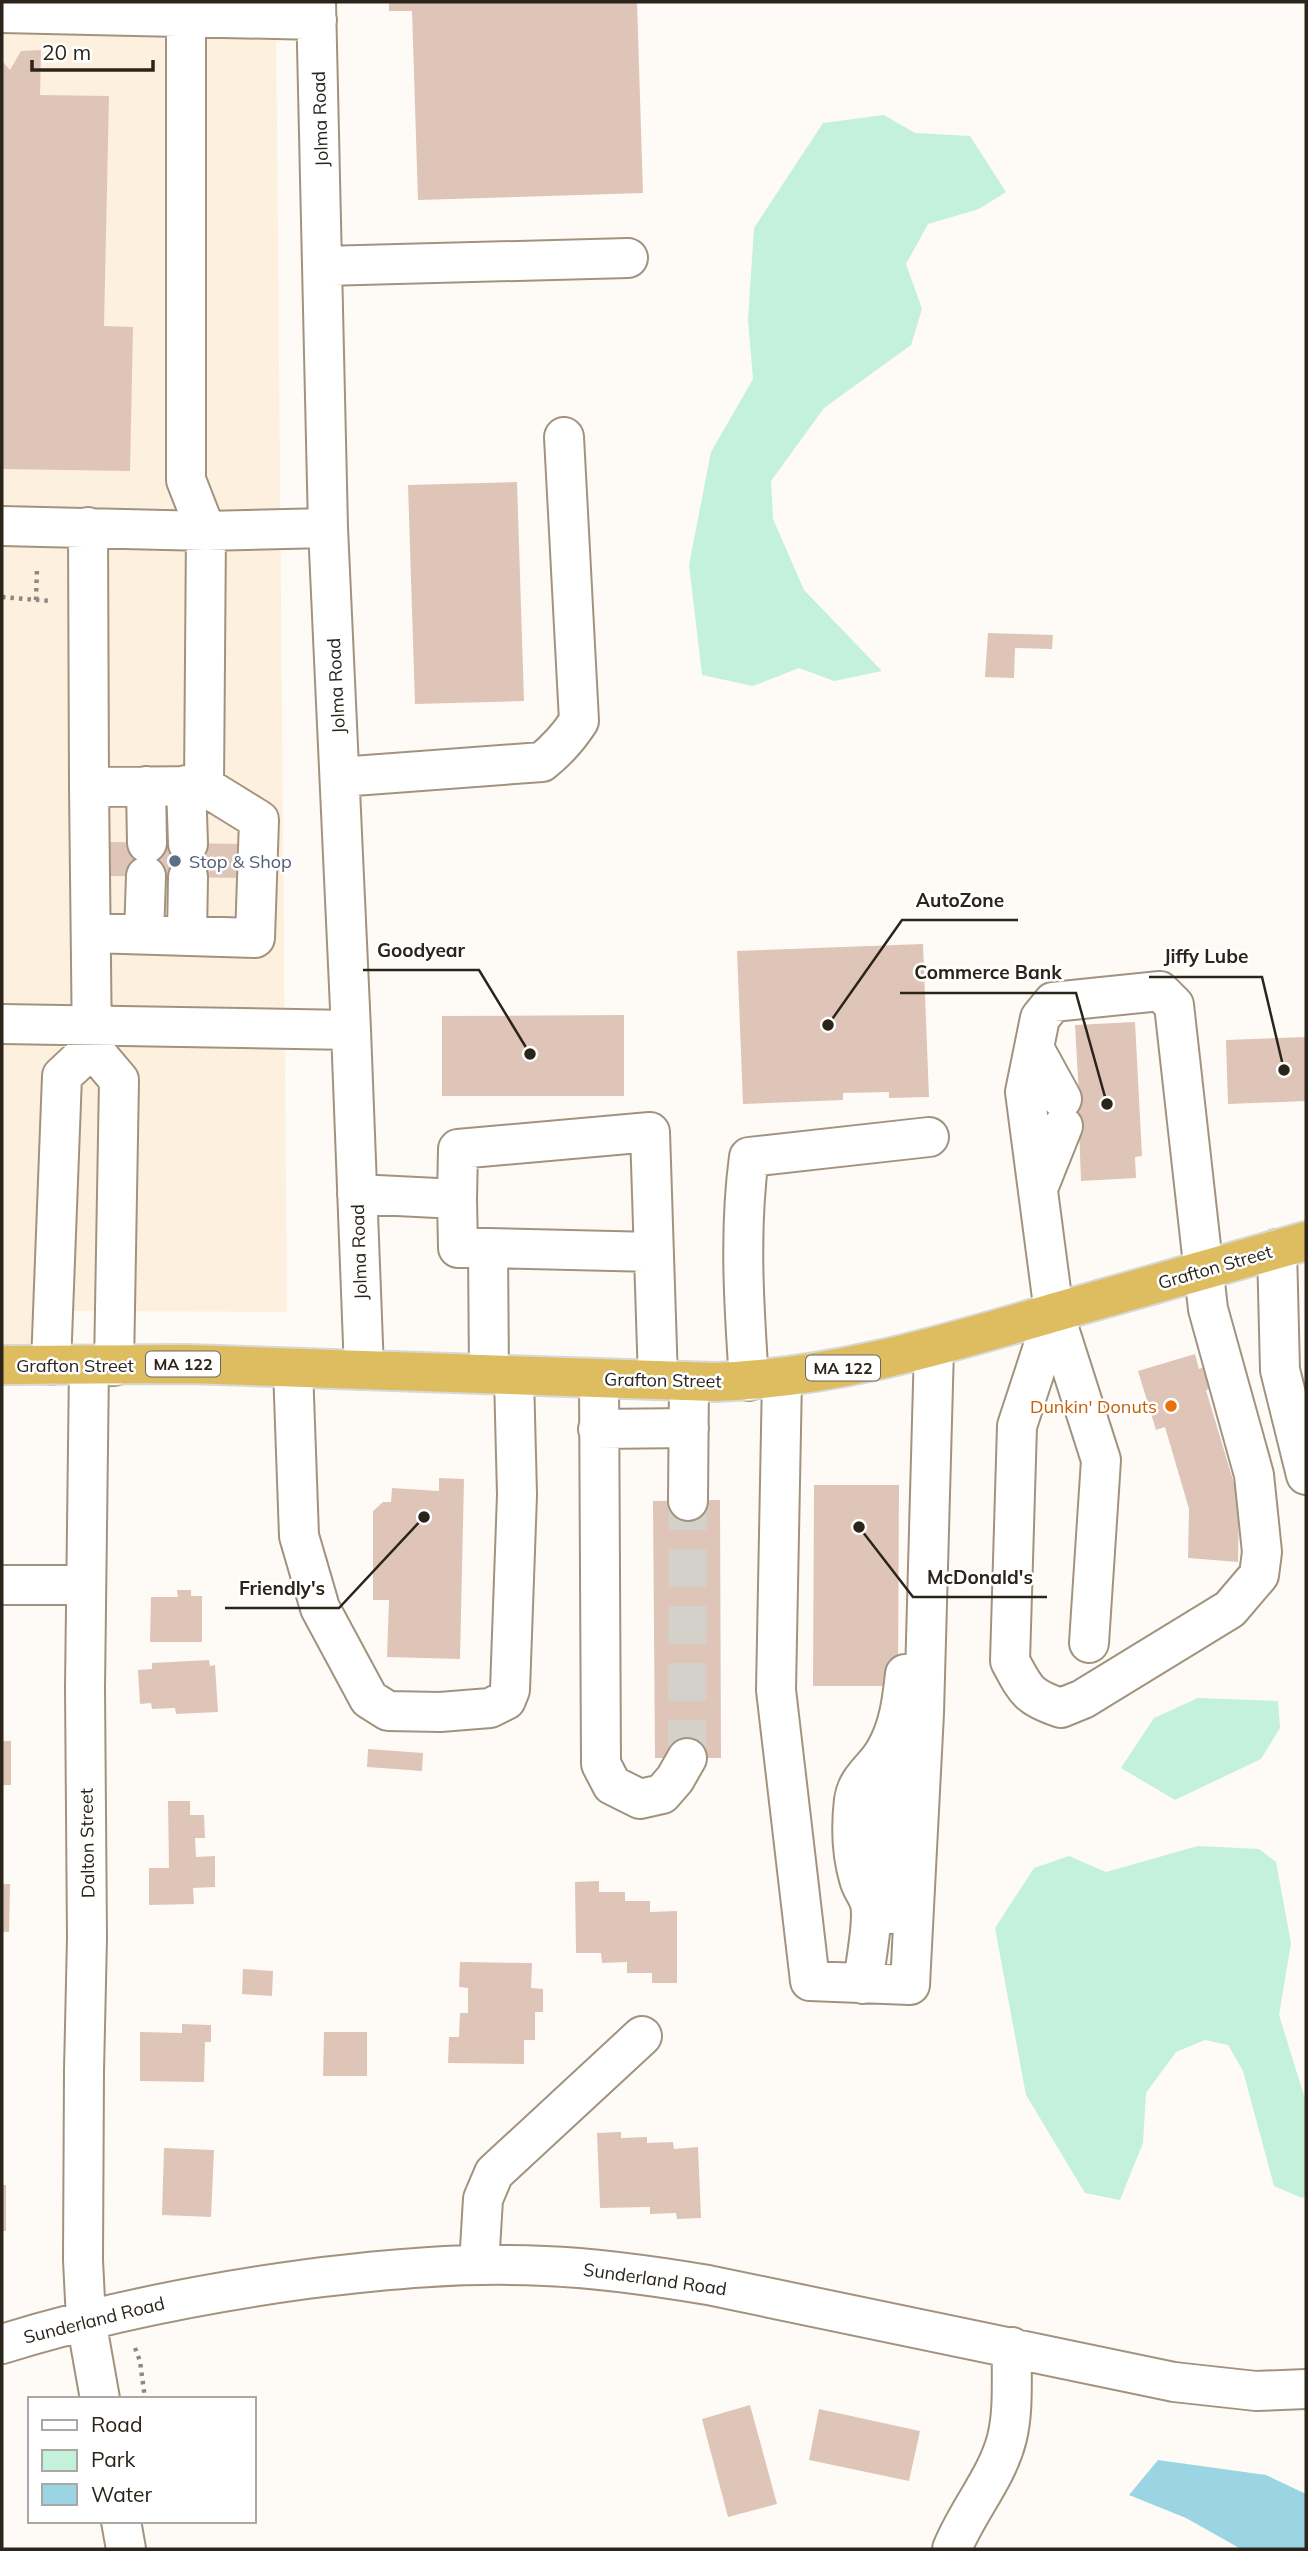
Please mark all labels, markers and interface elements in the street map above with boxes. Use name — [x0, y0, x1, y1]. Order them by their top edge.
scale bar — [32, 28, 152, 72]
text: 20 m — [42, 39, 91, 65]
street label: Jolma Road — [307, 71, 333, 167]
street label: Jolma Road — [322, 638, 350, 734]
place label: Stop & Shop — [189, 850, 292, 873]
marker: Stop & Shop — [167, 853, 183, 869]
callout: AutoZone — [902, 880, 1018, 920]
text: AutoZone — [916, 888, 1004, 912]
callout: Goodyear — [363, 930, 479, 970]
callout: Jiffy Lube — [1149, 937, 1262, 977]
text: Goodyear — [377, 938, 466, 962]
text: Jiffy Lube — [1164, 944, 1248, 968]
callout: Commerce Bank — [900, 953, 1076, 993]
text: Commerce Bank — [914, 960, 1062, 984]
street label: Jolma Road — [346, 1204, 372, 1300]
street label: Grafton Street — [1155, 1240, 1275, 1294]
road number: MA 122 — [146, 1352, 220, 1376]
street label: Grafton Street — [16, 1354, 134, 1377]
road number: MA 122 — [806, 1356, 880, 1380]
street label: Grafton Street — [604, 1367, 722, 1393]
place label: Dunkin' Donuts — [1030, 1395, 1157, 1418]
marker: Dunkin' Donuts — [1163, 1398, 1179, 1414]
callout: McDonald's — [913, 1557, 1047, 1597]
text: McDonald's — [927, 1565, 1033, 1589]
callout: Friendly's — [225, 1568, 339, 1608]
text: Friendly's — [239, 1576, 325, 1600]
street label: Dalton Street — [75, 1788, 99, 1898]
street label: Sunderland Road — [582, 2258, 728, 2300]
street label: Sunderland Road — [21, 2291, 167, 2349]
legend — [28, 2397, 256, 2523]
text: Road — [91, 2411, 142, 2437]
text: Park — [91, 2446, 135, 2472]
text: Water — [91, 2481, 152, 2507]

